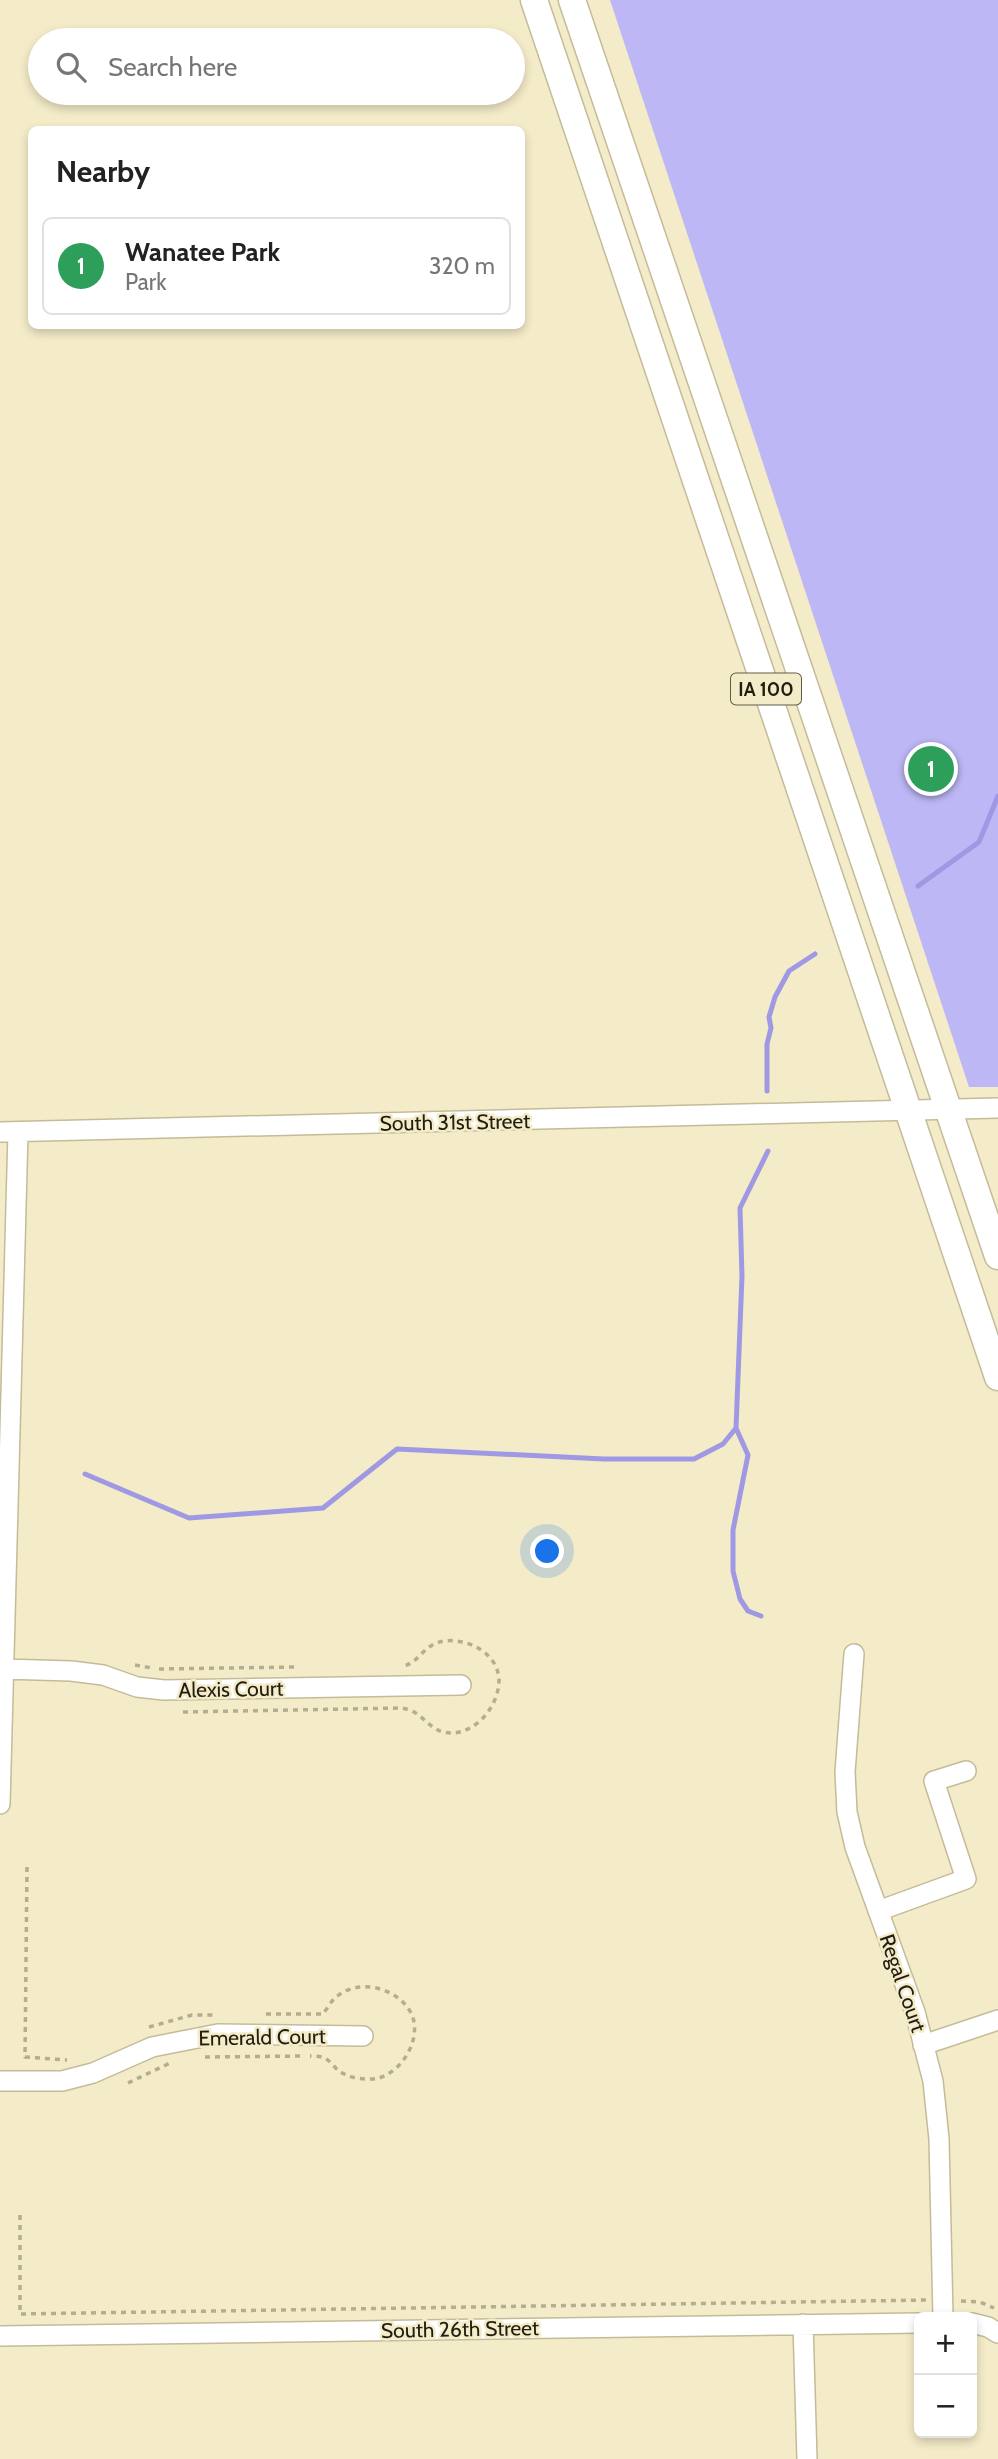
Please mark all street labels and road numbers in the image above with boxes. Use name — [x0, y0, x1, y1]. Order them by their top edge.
road number: IA 100 — [731, 674, 801, 704]
street label: South 31st Street — [379, 1108, 531, 1136]
street label: Alexis Court — [178, 1676, 284, 1702]
street label: Regal Court — [875, 1931, 931, 2035]
street label: Emerald Court — [198, 2023, 326, 2051]
street label: South 26th Street — [381, 2315, 539, 2343]

